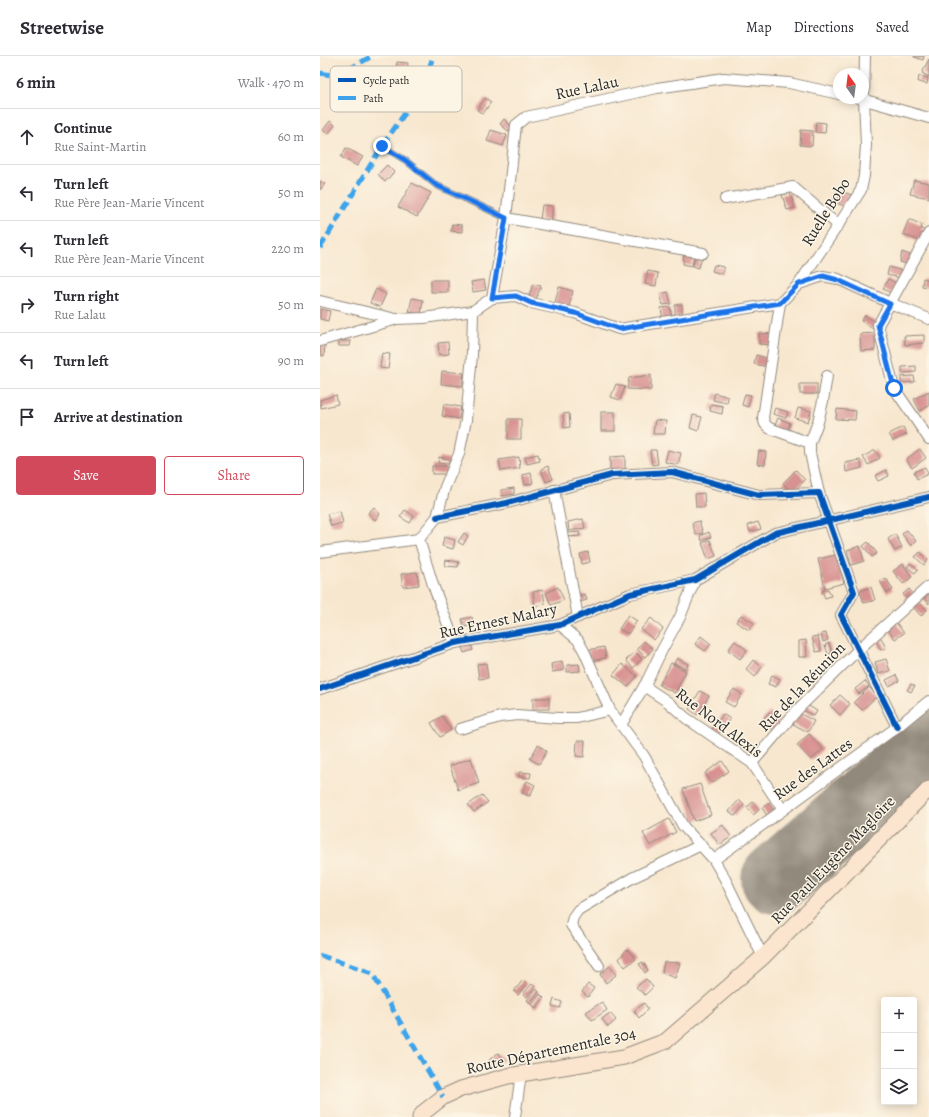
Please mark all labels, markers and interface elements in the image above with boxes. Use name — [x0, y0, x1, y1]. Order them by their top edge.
text: Streetwise — [20, 15, 104, 41]
text: Map — [746, 18, 772, 37]
text: Directions — [794, 18, 854, 37]
text: Saved — [876, 18, 909, 37]
legend — [330, 66, 462, 112]
north arrow — [833, 68, 869, 104]
text: 6 min — [16, 71, 56, 94]
street label: Rue Lalau — [553, 71, 621, 105]
text: Cycle path — [363, 73, 410, 88]
text: Walk · 470 m — [238, 74, 304, 91]
text: Path — [363, 91, 384, 106]
text: Continue — [54, 118, 112, 138]
icon: ahead — [16, 126, 38, 148]
text: 60 m — [278, 128, 304, 145]
route end — [373, 137, 391, 155]
text: Rue Saint-Martin — [54, 138, 146, 155]
text: Turn left — [54, 174, 109, 194]
street label: Ruelle Bobo — [796, 174, 856, 250]
icon: left — [16, 182, 38, 204]
text: 50 m — [278, 184, 304, 201]
text: Rue Père Jean-Marie Vincent — [54, 194, 205, 211]
text: Turn left — [54, 230, 109, 250]
icon: left — [16, 238, 38, 260]
text: 220 m — [271, 240, 304, 257]
text: Rue Père Jean-Marie Vincent — [54, 250, 205, 267]
text: Turn right — [54, 286, 119, 306]
icon: right — [16, 294, 38, 316]
text: 50 m — [278, 296, 304, 313]
text: Rue Lalau — [54, 306, 106, 323]
icon: left — [16, 350, 38, 372]
text: Turn left — [54, 351, 109, 371]
text: 90 m — [278, 352, 304, 369]
route start — [885, 379, 903, 397]
icon: arrive — [16, 406, 38, 428]
text: Arrive at destination — [54, 407, 183, 427]
button: Save — [16, 456, 156, 495]
button: Share — [164, 456, 304, 495]
street label: Rue Ernest Malary — [437, 598, 560, 644]
street label: Rue de la Réunion — [753, 637, 851, 737]
street label: Rue Nord Alexis — [671, 683, 767, 763]
street label: Rue des Lattes — [769, 733, 857, 805]
street label: Rue Paul Eugène Magloire — [766, 791, 900, 929]
map controls — [881, 997, 917, 1105]
button: + — [881, 997, 917, 1033]
street label: Route Départementale 304 — [464, 1022, 638, 1080]
button: − — [881, 1033, 917, 1069]
button: layers — [881, 1069, 917, 1105]

